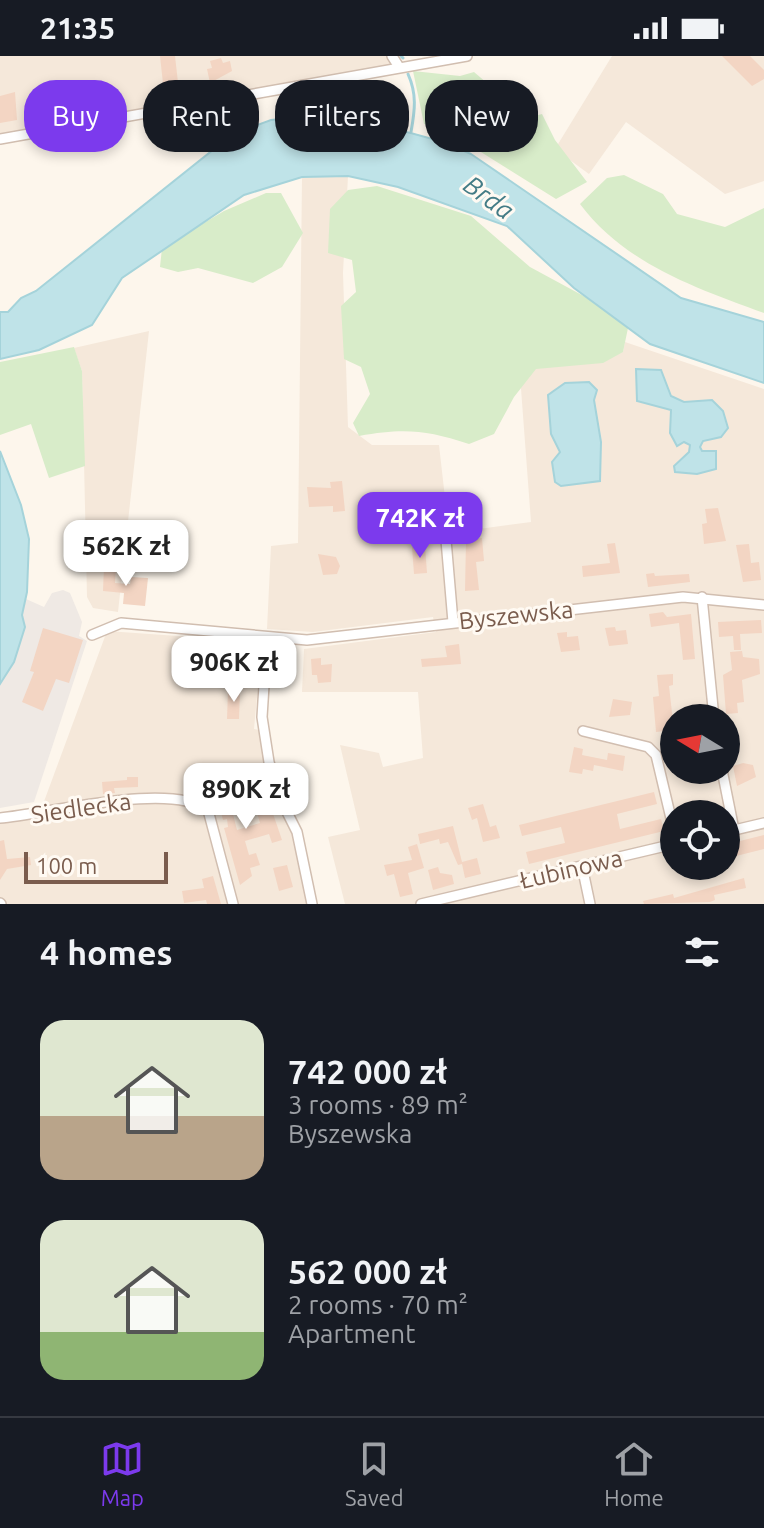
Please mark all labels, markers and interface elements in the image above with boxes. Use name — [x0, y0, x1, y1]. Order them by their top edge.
text: 21:35 — [40, 11, 115, 45]
chip: Buy — [24, 80, 127, 152]
chip: Rent — [143, 80, 259, 152]
chip: Filters — [275, 80, 409, 152]
chip: New — [425, 80, 538, 152]
water label: Brda — [458, 169, 520, 225]
pin: 742K zł — [346, 492, 494, 560]
text: 742K zł — [375, 503, 465, 532]
pin: 562K zł — [52, 520, 200, 588]
text: 562K zł — [81, 531, 171, 560]
street label: Byszewska — [458, 596, 574, 634]
pin: 906K zł — [160, 636, 308, 704]
text: 906K zł — [189, 647, 279, 676]
north arrow — [660, 704, 740, 784]
map controls — [660, 704, 740, 880]
pin: 890K zł — [172, 763, 320, 831]
text: 890K zł — [201, 774, 291, 803]
street label: Siedlecka — [29, 788, 133, 828]
button: locate — [660, 800, 740, 880]
street label: Łubinowa — [517, 844, 625, 894]
scale bar — [24, 848, 168, 884]
text: 100 m — [36, 853, 97, 878]
icon: filters — [680, 930, 724, 974]
text: 4 homes — [40, 933, 173, 971]
icon: home — [104, 1052, 200, 1148]
text: 742 000 zł — [288, 1052, 447, 1090]
text: 3 rooms · 89 m² — [288, 1090, 468, 1119]
text: Byszewska — [288, 1119, 412, 1148]
icon: home — [104, 1252, 200, 1348]
text: 562 000 zł — [288, 1252, 447, 1290]
text: 2 rooms · 70 m² — [288, 1290, 468, 1319]
text: Apartment — [288, 1319, 415, 1348]
tab: Map — [100, 1437, 144, 1510]
tab: Saved — [345, 1437, 404, 1510]
tab: Home — [604, 1437, 664, 1510]

